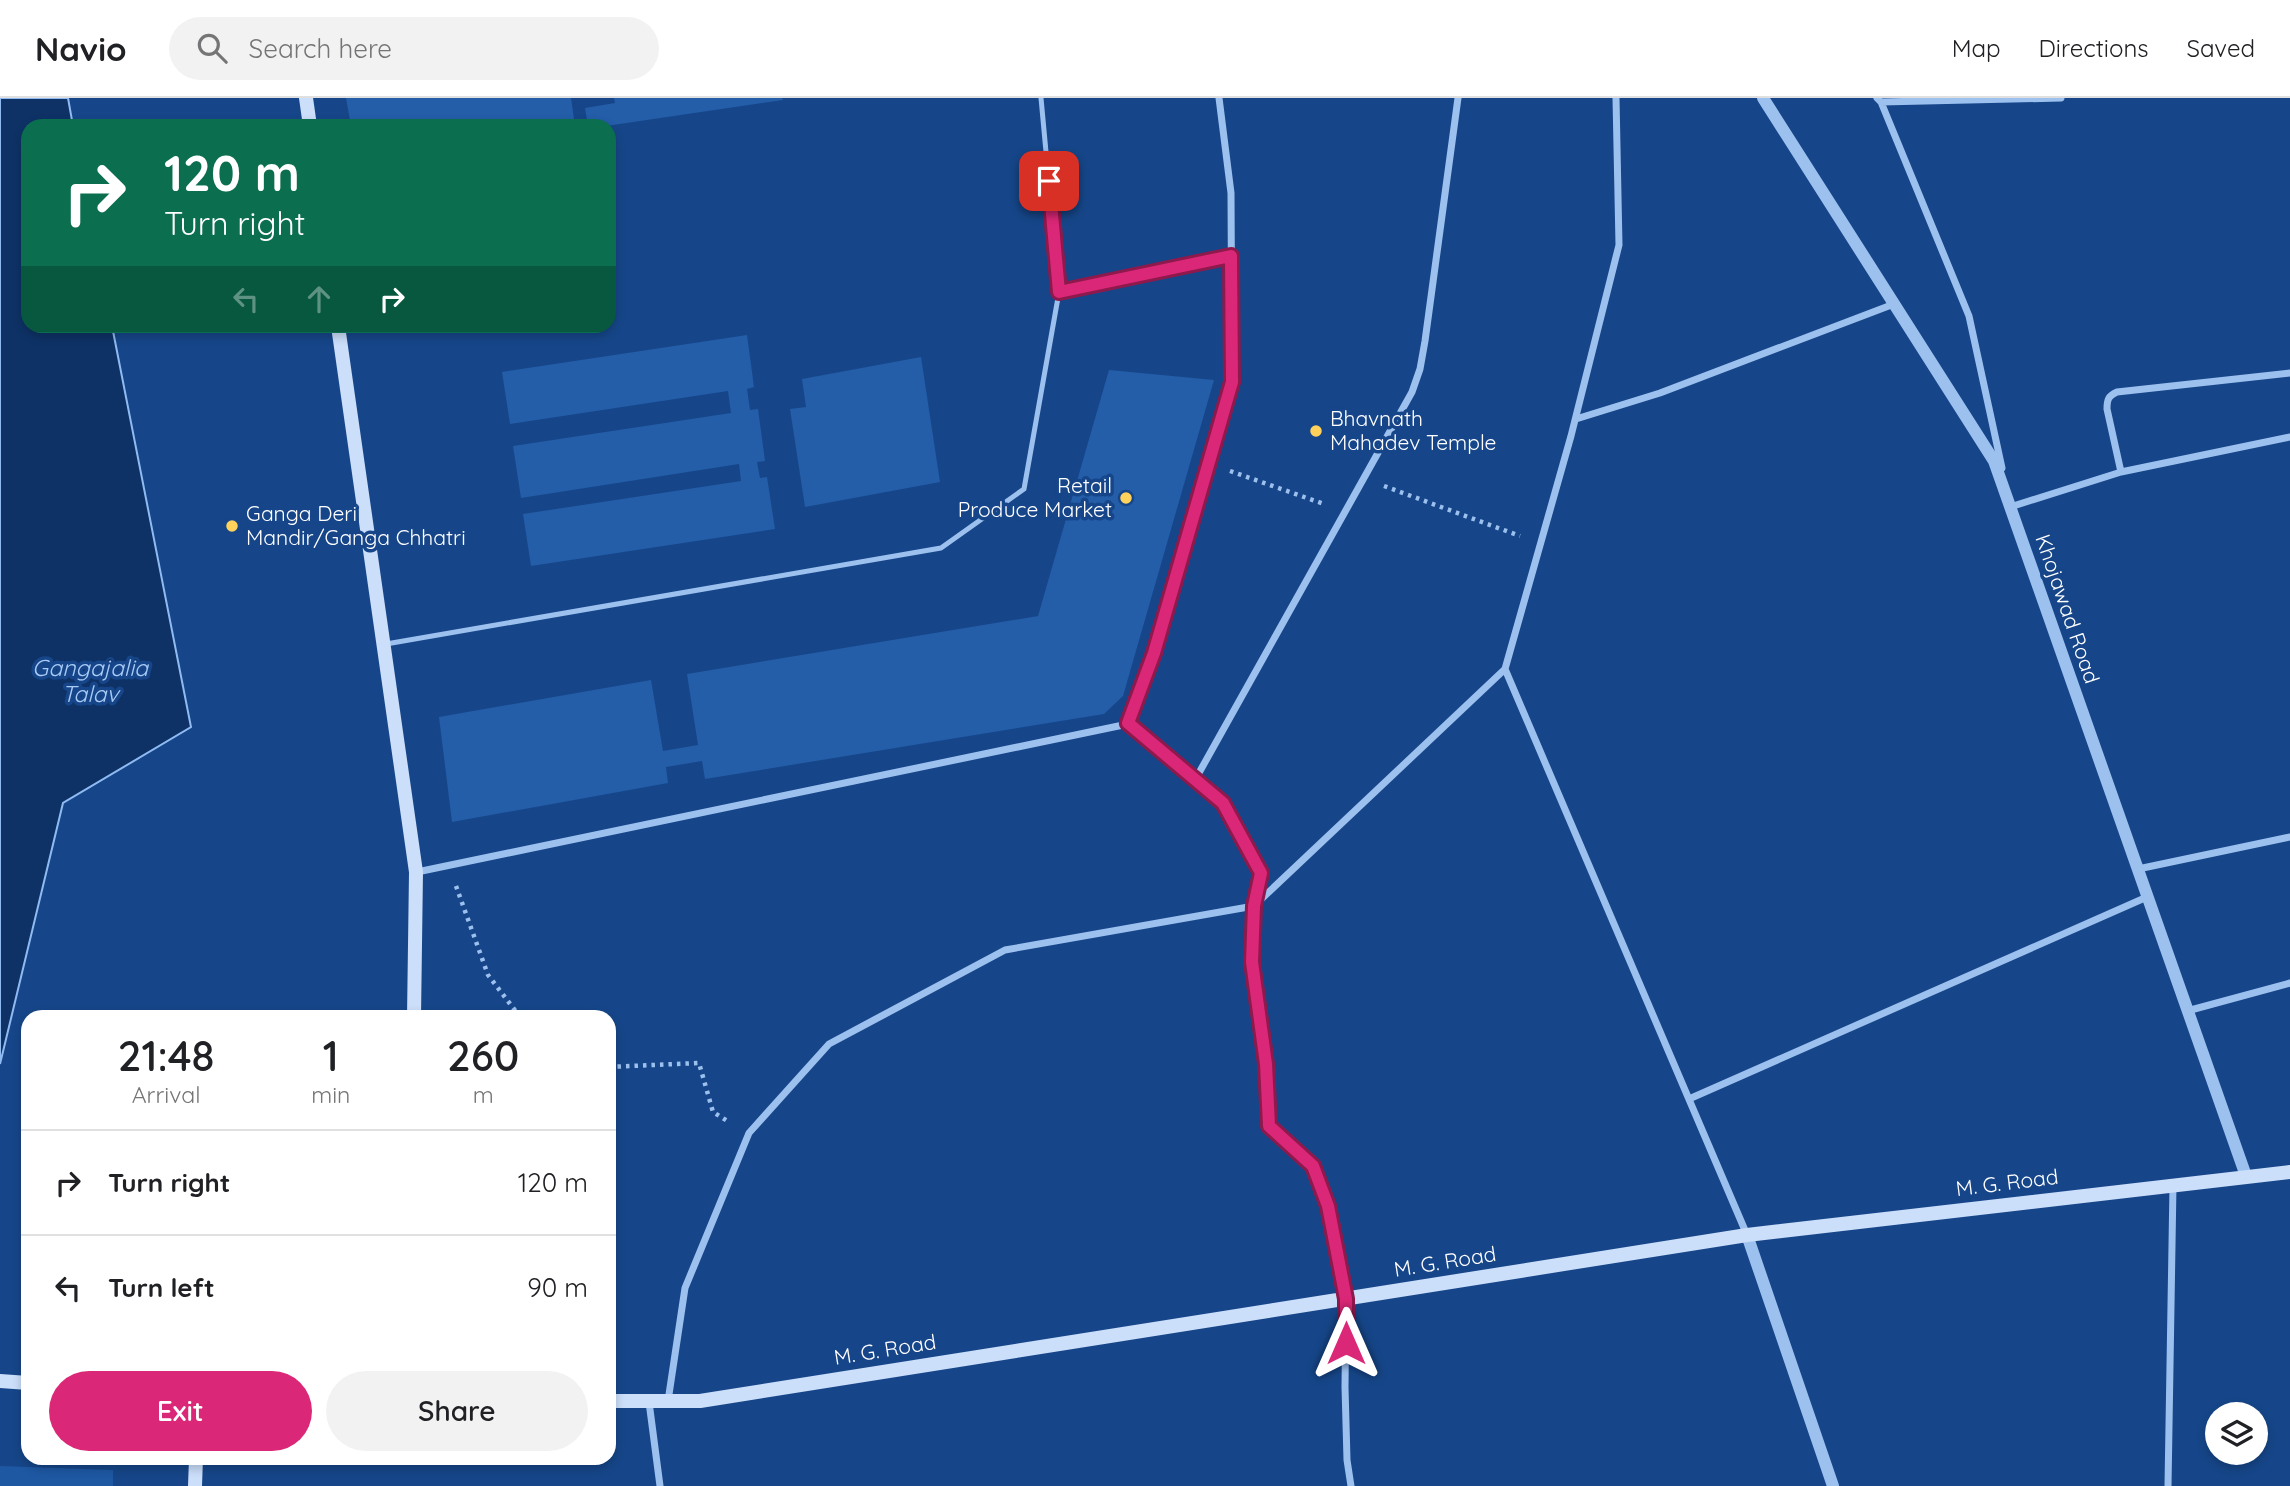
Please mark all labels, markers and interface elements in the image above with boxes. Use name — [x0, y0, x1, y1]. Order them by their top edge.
search box — [169, 17, 659, 80]
text: Navio — [35, 28, 127, 69]
icon: search — [193, 29, 231, 67]
text: Search here — [249, 32, 392, 65]
text: Map — [1952, 33, 2001, 63]
text: Directions — [2039, 33, 2149, 63]
text: Saved — [2187, 33, 2255, 63]
text: 120 m — [164, 142, 300, 203]
icon: right — [49, 147, 140, 238]
pin — [1019, 151, 1079, 211]
icon: arrive — [1030, 162, 1068, 200]
text: Turn right — [164, 203, 305, 243]
icon: left — [227, 280, 265, 318]
icon: ahead — [300, 280, 338, 318]
icon: right — [373, 280, 411, 318]
place label: Bhavnath Mahadev Temple — [1330, 405, 1496, 455]
marker: Bhavnath Mahadev Temple — [1308, 423, 1324, 439]
place label: Retail Produce Market — [958, 472, 1112, 522]
marker: Retail Produce Market — [1118, 490, 1134, 506]
place label: Ganga Deri Mandir/Ganga Chhatri — [246, 500, 466, 550]
marker: Ganga Deri Mandir/Ganga Chhatri — [224, 518, 240, 534]
street label: Khojawad Road — [2030, 531, 2106, 687]
water label: Gangajalia Talav — [32, 653, 149, 708]
text: 21:48 — [118, 1029, 214, 1082]
text: 1 — [323, 1029, 339, 1082]
text: 260 — [447, 1029, 519, 1082]
text: Arrival — [132, 1080, 201, 1109]
text: min — [311, 1080, 350, 1109]
text: m — [473, 1080, 494, 1109]
street label: M. G. Road — [1954, 1163, 2060, 1201]
icon: right — [49, 1164, 87, 1202]
text: Turn right — [108, 1166, 230, 1199]
text: 120 m — [518, 1166, 588, 1199]
street label: M. G. Road — [1392, 1240, 1498, 1282]
icon: left — [49, 1269, 87, 1307]
text: Turn left — [108, 1271, 215, 1304]
text: 90 m — [527, 1271, 588, 1304]
position arrow — [1309, 1306, 1383, 1380]
street label: M. G. Road — [832, 1328, 938, 1370]
button: Exit — [49, 1371, 312, 1451]
button: Share — [326, 1371, 588, 1451]
map controls — [2205, 1402, 2268, 1465]
button: layers — [2205, 1402, 2268, 1465]

